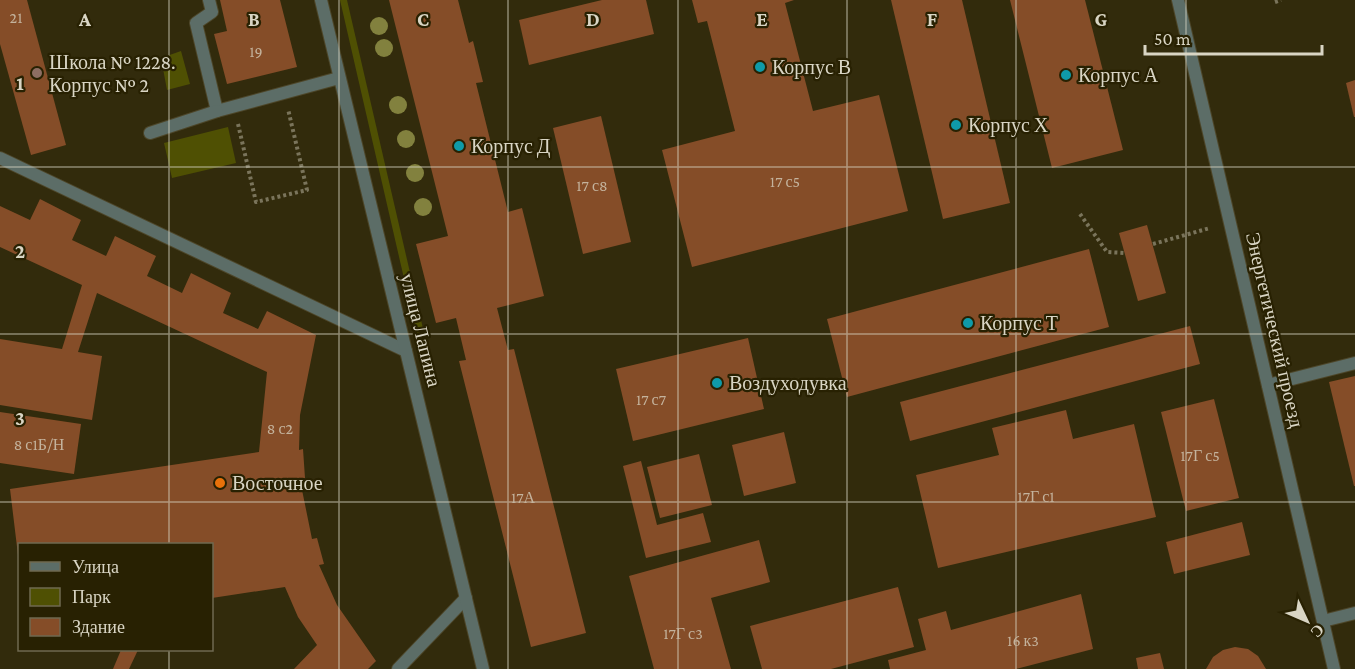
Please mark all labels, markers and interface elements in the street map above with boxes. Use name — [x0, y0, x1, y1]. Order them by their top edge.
text: A — [78, 8, 92, 30]
text: B — [248, 8, 260, 30]
text: C — [417, 8, 429, 30]
text: D — [586, 8, 600, 30]
text: E — [756, 8, 768, 30]
text: F — [927, 8, 938, 30]
text: G — [1095, 8, 1108, 30]
house number: 21 — [10, 9, 22, 26]
scale bar — [1145, 18, 1322, 56]
text: 50 m — [1154, 29, 1191, 49]
house number: 19 — [249, 43, 263, 60]
place label: Школа № 1228. Корпус № 2 — [49, 51, 176, 97]
place label: Корпус В — [772, 56, 851, 79]
marker: Корпус В — [753, 60, 767, 74]
place label: Корпус А — [1078, 64, 1159, 87]
marker: Школа № 1228. Корпус № 2 — [30, 66, 44, 80]
marker: Корпус А — [1059, 68, 1073, 82]
text: 1 — [16, 72, 24, 94]
place label: Корпус Х — [968, 114, 1049, 137]
marker: Корпус Х — [949, 118, 963, 132]
place label: Корпус Д — [471, 135, 551, 158]
marker: Корпус Д — [452, 139, 466, 153]
house number: 17 с5 — [770, 173, 800, 190]
house number: 17 с8 — [576, 177, 608, 194]
street label: Энергетический проезд — [1241, 230, 1308, 430]
text: 2 — [15, 240, 25, 262]
street label: улица Лапина — [395, 271, 446, 389]
place label: Корпус Т — [980, 312, 1058, 335]
marker: Корпус Т — [961, 316, 975, 330]
place label: Воздуходувка — [729, 372, 847, 395]
marker: Воздуходувка — [710, 376, 724, 390]
house number: 17 с7 — [636, 391, 667, 408]
text: 3 — [15, 407, 25, 429]
house number: 8 с2 — [267, 420, 294, 437]
house number: 8 с1Б/Н — [14, 436, 65, 453]
house number: 17Г с5 — [1180, 447, 1220, 464]
place label: Восточное — [232, 472, 323, 494]
marker: Восточное — [213, 476, 227, 490]
house number: 17Г с1 — [1017, 488, 1055, 505]
house number: 17А — [511, 489, 536, 506]
legend — [18, 543, 213, 651]
text: Улица — [72, 557, 119, 577]
text: Парк — [72, 587, 111, 607]
north arrow — [1277, 591, 1337, 651]
text: Здание — [72, 617, 125, 637]
text: С — [1307, 621, 1328, 641]
house number: 17Г с3 — [663, 625, 703, 642]
house number: 16 к3 — [1007, 632, 1039, 649]

